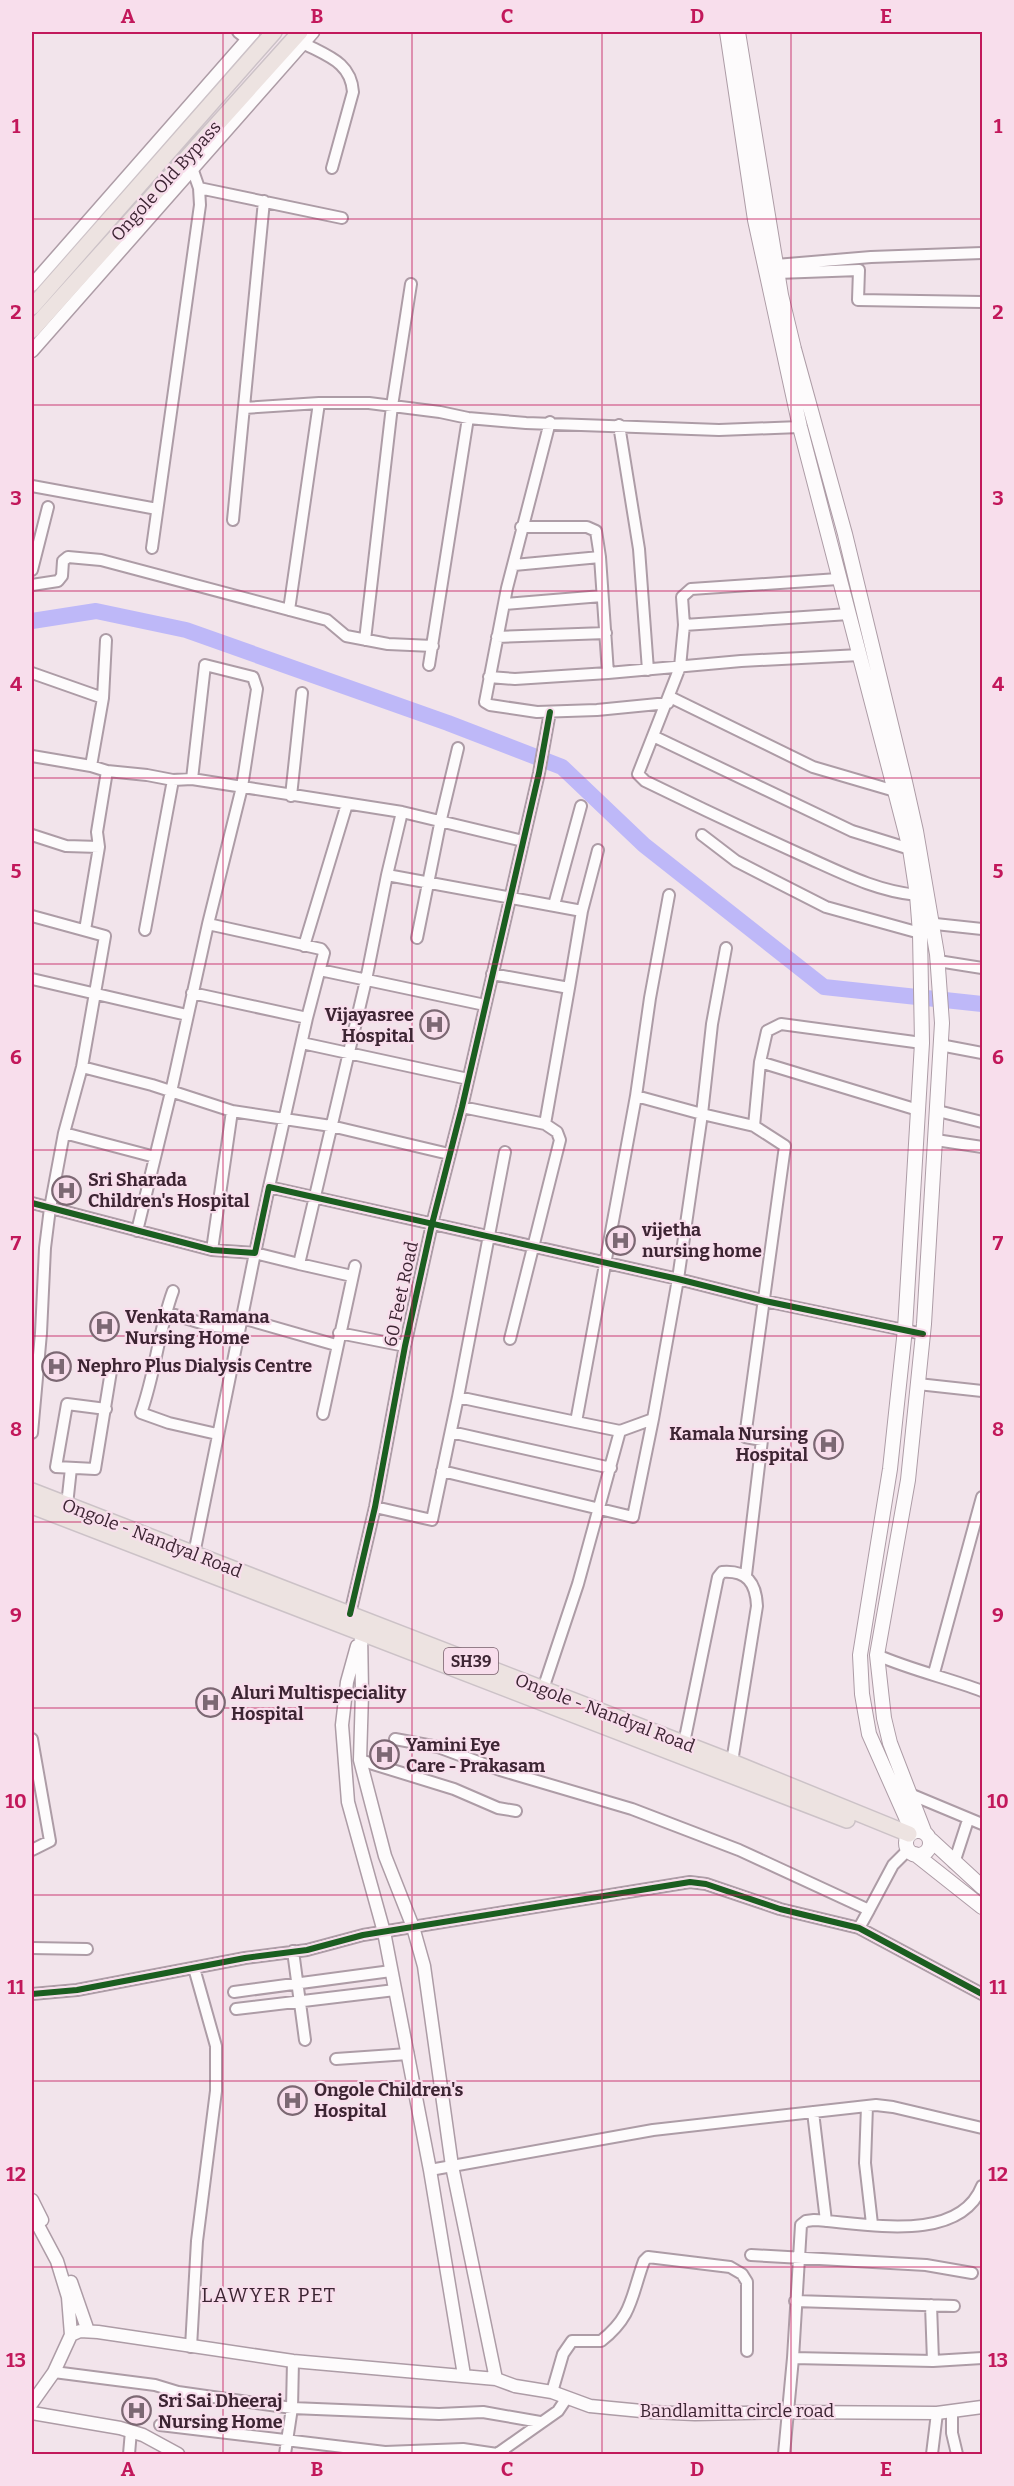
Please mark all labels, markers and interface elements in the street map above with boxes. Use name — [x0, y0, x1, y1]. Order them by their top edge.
text: A — [121, 4, 136, 28]
text: B — [311, 4, 324, 28]
text: C — [501, 4, 513, 28]
text: D — [690, 4, 704, 28]
text: E — [880, 4, 892, 28]
text: 1 — [12, 114, 21, 138]
text: 1 — [994, 114, 1003, 138]
street label: Ongole Old Bypass — [106, 116, 226, 246]
text: 2 — [10, 300, 22, 324]
text: 2 — [992, 300, 1004, 324]
text: 3 — [10, 486, 22, 510]
text: 3 — [992, 486, 1004, 510]
text: 4 — [10, 672, 22, 696]
text: 4 — [992, 672, 1004, 696]
text: 5 — [11, 859, 22, 883]
text: 5 — [993, 859, 1004, 883]
place label: Vijayasree Hospital — [325, 1004, 414, 1047]
hospital icon: Vijayasree Hospital — [419, 1009, 451, 1041]
text: 6 — [10, 1045, 22, 1069]
text: 6 — [992, 1045, 1004, 1069]
place label: Sri Sharada Children's Hospital — [88, 1169, 250, 1212]
hospital icon: Sri Sharada Children's Hospital — [51, 1174, 83, 1206]
place label: vijetha nursing home — [641, 1219, 762, 1262]
hospital icon: vijetha nursing home — [605, 1224, 637, 1256]
text: 7 — [11, 1231, 22, 1255]
text: 7 — [993, 1231, 1004, 1255]
street label: 60 Feet Road — [379, 1239, 423, 1349]
place label: Venkata Ramana Nursing Home — [125, 1306, 270, 1349]
hospital icon: Venkata Ramana Nursing Home — [88, 1311, 120, 1343]
hospital icon: Nephro Plus Dialysis Centre — [40, 1350, 72, 1382]
place label: Nephro Plus Dialysis Centre — [77, 1355, 312, 1377]
text: 8 — [10, 1417, 22, 1441]
text: 8 — [992, 1417, 1004, 1441]
place label: Kamala Nursing Hospital — [669, 1423, 809, 1466]
hospital icon: Kamala Nursing Hospital — [813, 1428, 845, 1460]
street label: Ongole - Nandyal Road — [59, 1494, 245, 1583]
text: 9 — [10, 1603, 22, 1627]
text: 9 — [992, 1603, 1004, 1627]
road number: SH39 — [444, 1648, 498, 1674]
street label: Ongole - Nandyal Road — [512, 1669, 698, 1758]
place label: Aluri Multispeciality Hospital — [231, 1682, 407, 1725]
hospital icon: Aluri Multispeciality Hospital — [194, 1687, 226, 1719]
place label: Yamini Eye Care - Prakasam — [406, 1734, 545, 1777]
hospital icon: Yamini Eye Care - Prakasam — [369, 1739, 401, 1771]
text: 10 — [5, 1789, 27, 1813]
text: 10 — [987, 1789, 1009, 1813]
text: 11 — [7, 1975, 25, 1999]
text: 11 — [989, 1975, 1007, 1999]
place label: Ongole Children's Hospital — [314, 2079, 463, 2122]
hospital icon: Ongole Children's Hospital — [277, 2084, 309, 2116]
text: 12 — [6, 2162, 26, 2186]
text: 12 — [988, 2162, 1008, 2186]
district label: LAWYER PET — [201, 2283, 337, 2307]
text: 13 — [6, 2348, 26, 2372]
text: 13 — [988, 2348, 1008, 2372]
place label: Sri Sai Dheeraj Nursing Home — [158, 2390, 283, 2433]
hospital icon: Sri Sai Dheeraj Nursing Home — [121, 2395, 153, 2427]
street label: Bandlamitta circle road — [640, 2400, 835, 2422]
text: A — [121, 2457, 136, 2481]
text: B — [311, 2457, 324, 2481]
text: C — [501, 2457, 513, 2481]
text: D — [690, 2457, 704, 2481]
text: E — [880, 2457, 892, 2481]

